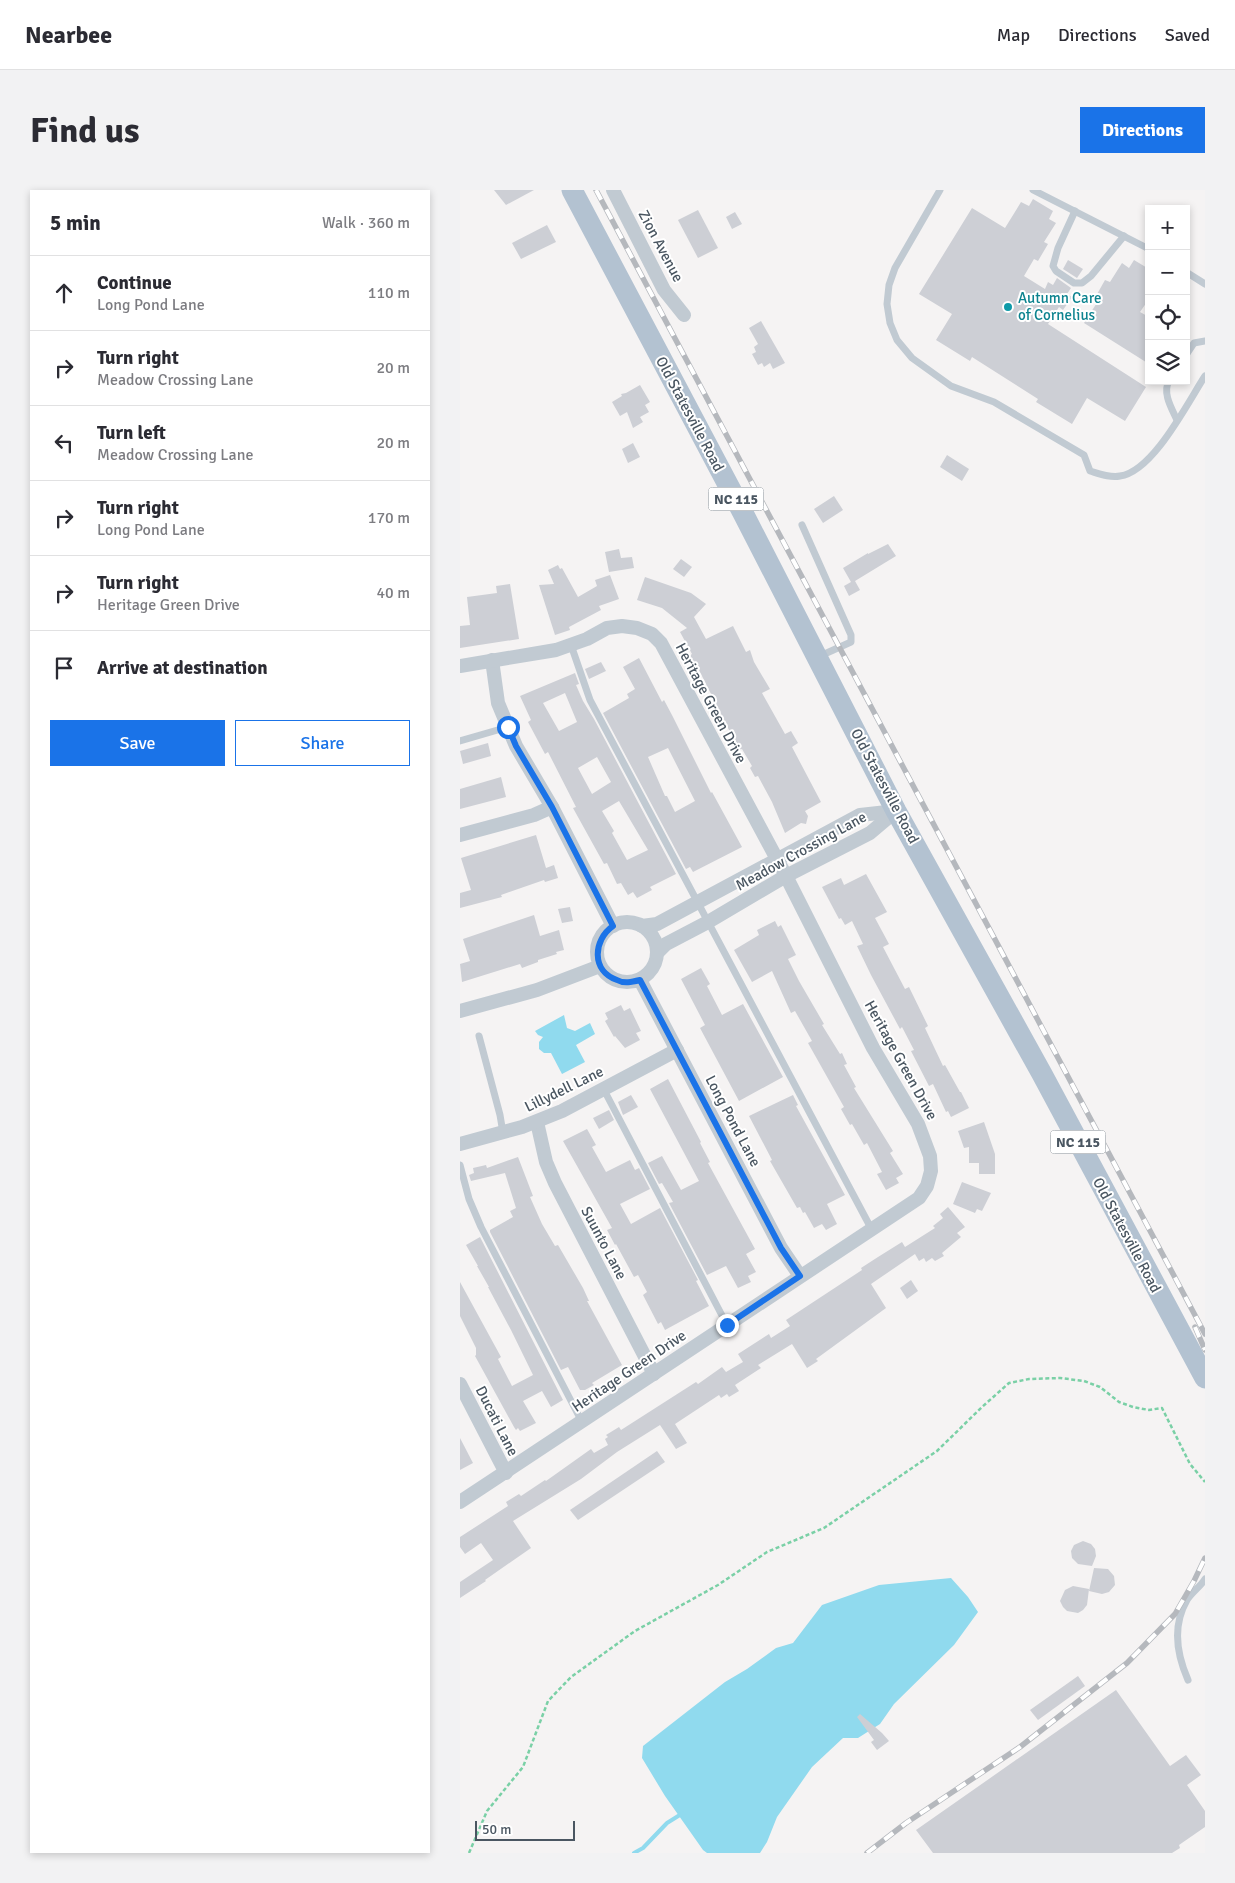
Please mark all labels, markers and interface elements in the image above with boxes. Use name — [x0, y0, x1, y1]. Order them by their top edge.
text: Nearbee — [25, 20, 112, 50]
text: Map — [997, 24, 1030, 46]
text: Directions — [1058, 24, 1137, 46]
text: Saved — [1165, 24, 1210, 46]
button: Directions — [1080, 107, 1205, 153]
text: Find us — [30, 109, 140, 152]
map controls — [1145, 205, 1190, 385]
button: + — [1145, 205, 1190, 250]
street label: Zion Avenue — [635, 207, 687, 285]
text: 5 min — [50, 210, 101, 236]
text: Walk · 360 m — [322, 213, 410, 233]
button: − — [1145, 250, 1190, 295]
text: Continue — [97, 271, 172, 295]
icon: ahead — [50, 279, 78, 307]
text: 110 m — [368, 283, 410, 303]
place label: Autumn Care of Cornelius — [1018, 289, 1101, 324]
text: Long Pond Lane — [97, 295, 205, 315]
button: locate — [1145, 295, 1190, 340]
marker: Autumn Care of Cornelius — [1002, 301, 1014, 313]
button: layers — [1145, 340, 1190, 385]
text: Turn right — [97, 346, 179, 370]
street label: Old Statesville Road — [652, 353, 728, 475]
icon: right — [50, 354, 78, 382]
text: 20 m — [376, 358, 410, 378]
text: Meadow Crossing Lane — [97, 370, 253, 390]
text: Turn left — [97, 421, 166, 445]
icon: left — [50, 429, 78, 457]
text: 20 m — [376, 433, 410, 453]
text: Meadow Crossing Lane — [97, 445, 253, 465]
road number: NC 115 — [708, 488, 764, 510]
text: Turn right — [97, 496, 179, 520]
icon: right — [50, 504, 78, 532]
text: 170 m — [368, 508, 410, 528]
text: Long Pond Lane — [97, 520, 205, 540]
text: Turn right — [97, 571, 179, 595]
icon: right — [50, 579, 78, 607]
text: 40 m — [376, 583, 410, 603]
text: Heritage Green Drive — [97, 595, 240, 615]
street label: Heritage Green Drive — [672, 640, 750, 766]
icon: arrive — [50, 654, 78, 682]
text: Arrive at destination — [97, 656, 268, 680]
route start — [497, 716, 520, 739]
button: Save — [50, 720, 225, 766]
button: Share — [235, 720, 410, 766]
street label: Old Statesville Road — [847, 725, 923, 847]
street label: Meadow Crossing Lane — [733, 808, 869, 894]
street label: Heritage Green Drive — [861, 997, 941, 1123]
street label: Lillydell Lane — [522, 1062, 606, 1116]
street label: Long Pond Lane — [701, 1072, 765, 1170]
road number: NC 115 — [1050, 1130, 1106, 1154]
street label: Old Statesville Road — [1089, 1174, 1165, 1296]
street label: Suunto Lane — [577, 1203, 631, 1283]
route end — [716, 1314, 739, 1337]
street label: Heritage Green Drive — [568, 1326, 690, 1416]
street label: Ducati Lane — [472, 1383, 522, 1459]
scale bar — [475, 1818, 575, 1841]
text: 50 m — [482, 1821, 511, 1838]

